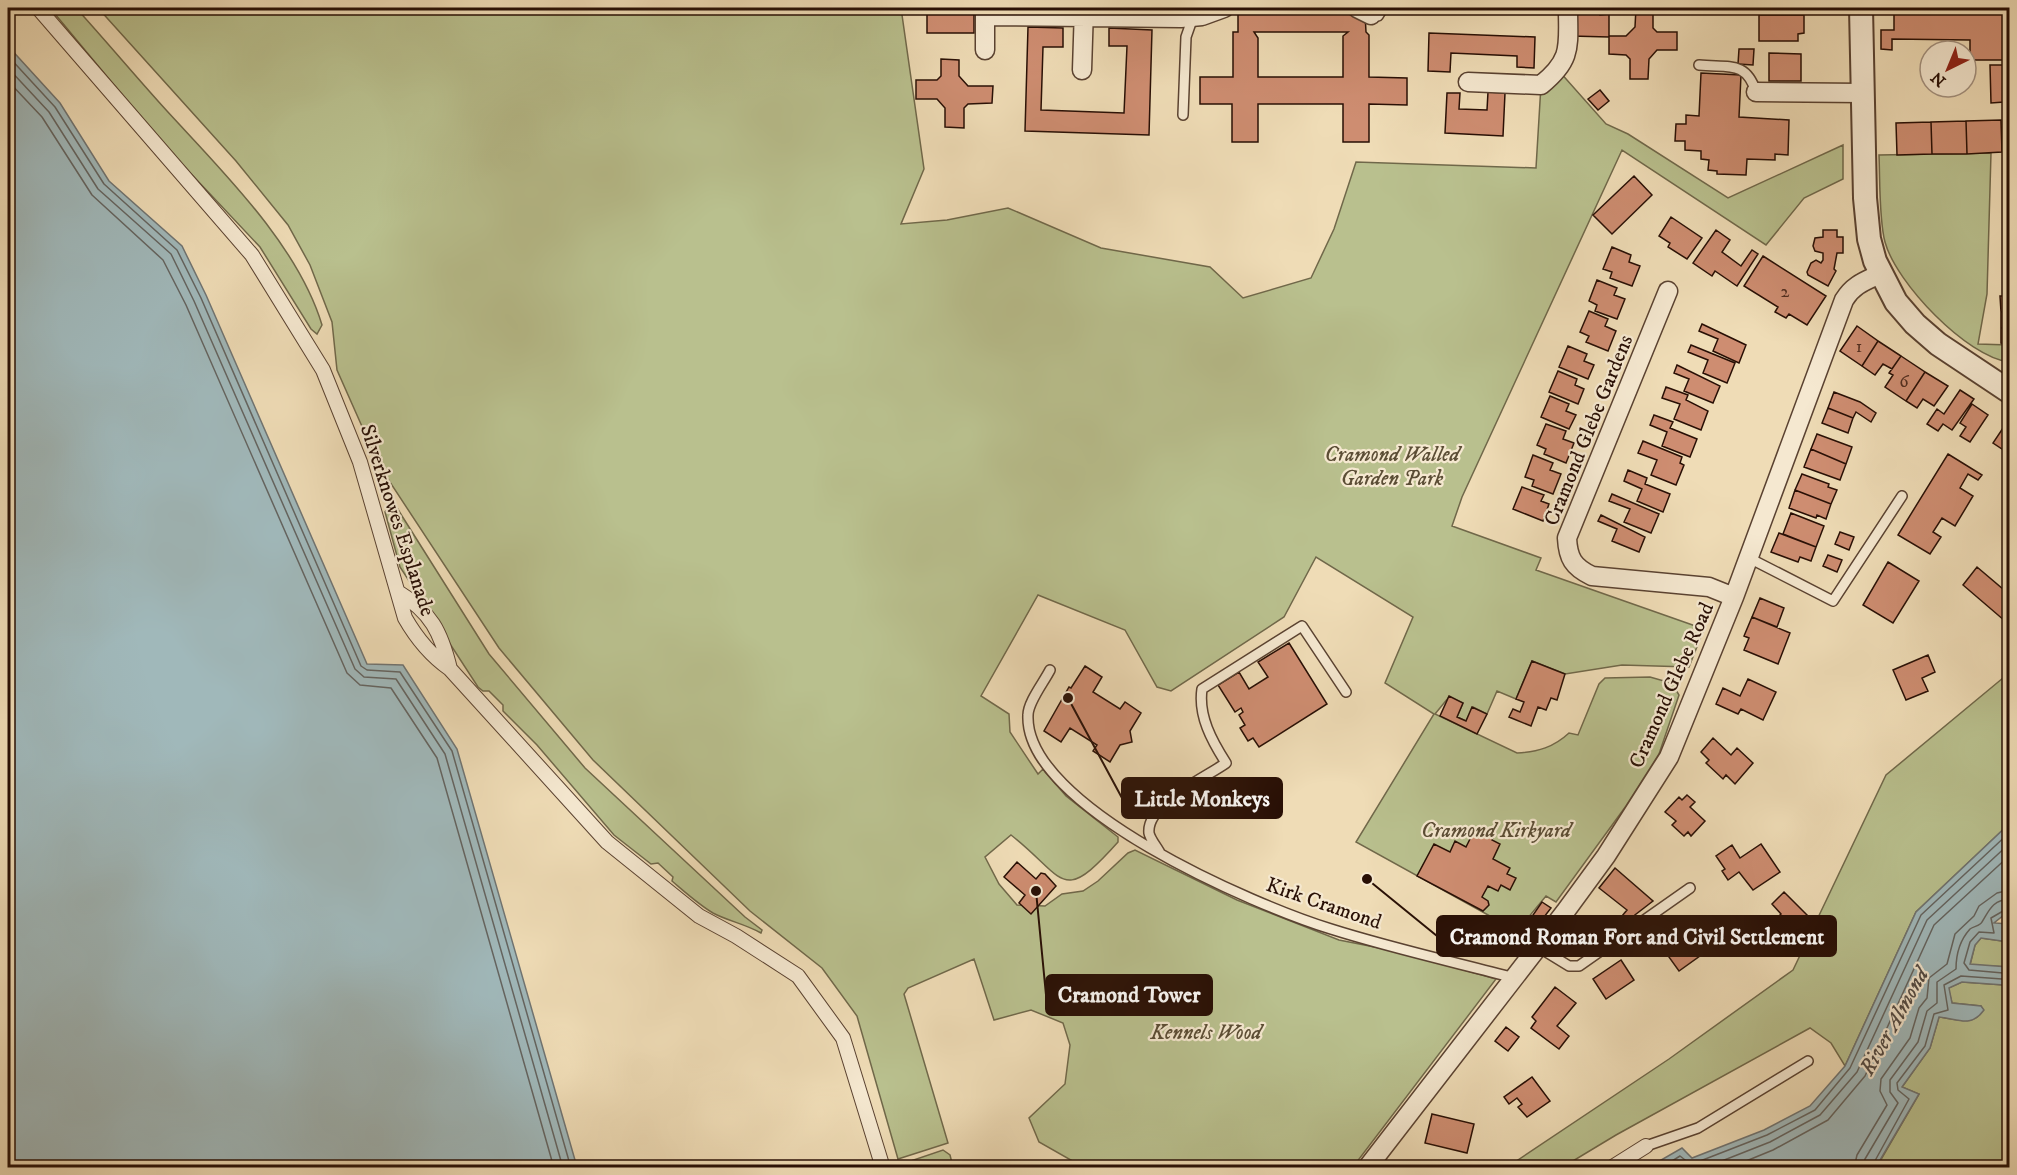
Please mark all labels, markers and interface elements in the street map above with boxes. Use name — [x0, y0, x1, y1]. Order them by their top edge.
north arrow — [1918, 39, 1978, 99]
text: N — [1927, 67, 1950, 91]
house number: 2 — [1781, 281, 1790, 303]
street label: Cramond Glebe Gardens — [1539, 331, 1639, 530]
house number: 1 — [1856, 336, 1862, 358]
house number: 6 — [1899, 371, 1909, 393]
street label: Silverknowes Esplanade — [354, 421, 440, 620]
park label: Cramond Walled Garden Park — [1325, 442, 1462, 492]
street label: Cramond Glebe Road — [1624, 598, 1720, 772]
callout: Little Monkeys — [1122, 778, 1282, 818]
text: Little Monkeys — [1134, 786, 1270, 813]
park label: Cramond Kirkyard — [1421, 818, 1574, 844]
street label: Kirk Cramond — [1262, 872, 1385, 936]
callout: Cramond Roman Fort and Civil Settlement — [1437, 916, 1836, 956]
text: Cramond Roman Fort and Civil Settlement — [1450, 924, 1824, 951]
water label: River Almond — [1853, 960, 1937, 1081]
callout: Cramond Tower — [1046, 975, 1212, 1015]
text: Cramond Tower — [1058, 982, 1201, 1009]
park label: Kennels Wood — [1150, 1020, 1264, 1046]

